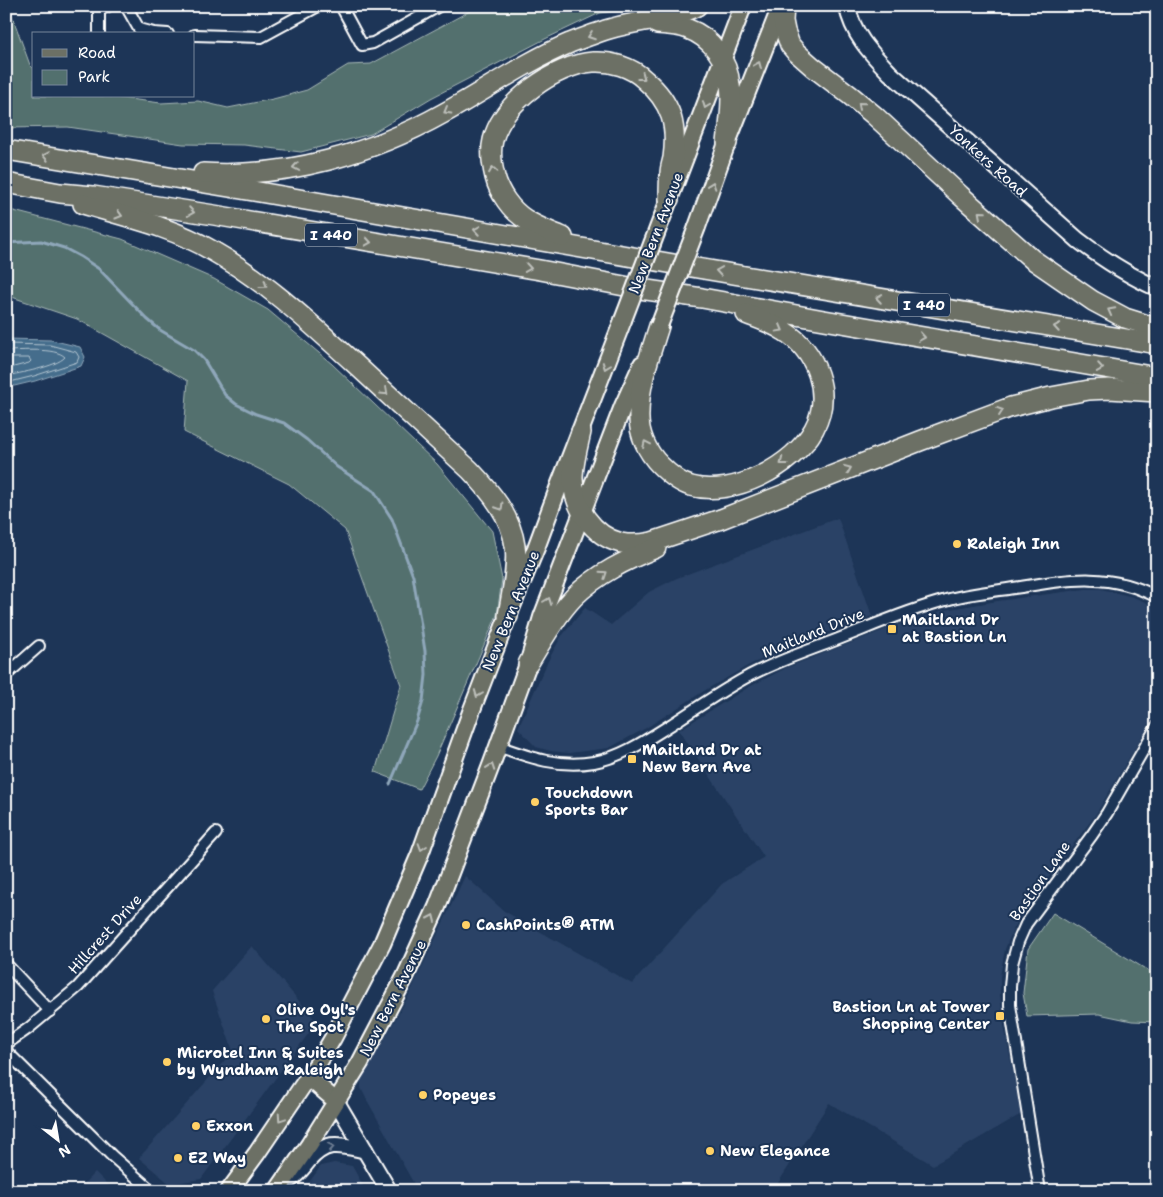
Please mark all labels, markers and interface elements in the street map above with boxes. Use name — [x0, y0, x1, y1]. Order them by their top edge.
one-way arrow — [587, 30, 596, 40]
legend — [32, 32, 195, 98]
text: Road — [78, 43, 116, 63]
one-way arrow — [753, 62, 763, 70]
text: Park — [78, 67, 110, 87]
one-way arrow — [636, 71, 645, 80]
one-way arrow — [702, 100, 712, 108]
one-way arrow — [858, 101, 867, 110]
one-way arrow — [444, 105, 453, 115]
street label: Yonkers Road — [945, 121, 1032, 202]
one-way arrow — [41, 152, 50, 162]
one-way arrow — [291, 161, 300, 171]
one-way arrow — [489, 165, 499, 174]
street label: New Bern Avenue — [624, 170, 688, 296]
one-way arrow — [706, 182, 716, 190]
one-way arrow — [186, 206, 195, 216]
one-way arrow — [114, 209, 122, 219]
one-way arrow — [978, 211, 987, 220]
road number: I 440 — [305, 224, 357, 246]
one-way arrow — [473, 225, 481, 235]
one-way arrow — [364, 236, 373, 246]
one-way arrow — [524, 263, 533, 273]
one-way arrow — [715, 267, 723, 277]
one-way arrow — [258, 279, 268, 288]
one-way arrow — [875, 294, 884, 304]
road number: I 440 — [898, 294, 950, 316]
one-way arrow — [1108, 307, 1117, 317]
one-way arrow — [1053, 322, 1061, 332]
one-way arrow — [774, 323, 783, 333]
one-way arrow — [918, 332, 927, 342]
one-way arrow — [602, 361, 612, 370]
one-way arrow — [1096, 362, 1104, 373]
one-way arrow — [380, 386, 389, 395]
one-way arrow — [995, 407, 1003, 417]
one-way arrow — [642, 440, 652, 449]
one-way arrow — [780, 456, 789, 464]
one-way arrow — [843, 465, 852, 475]
one-way arrow — [494, 501, 503, 511]
place label: Raleigh Inn — [967, 534, 1060, 554]
marker: Raleigh Inn — [951, 538, 963, 550]
street label: New Bern Avenue — [478, 548, 544, 674]
one-way arrow — [598, 571, 608, 580]
one-way arrow — [543, 597, 553, 605]
street label: Maitland Drive — [759, 603, 867, 663]
place label: Maitland Dr at Bastion Ln — [902, 610, 1007, 647]
marker: Maitland Dr at Bastion Ln — [886, 623, 898, 635]
one-way arrow — [474, 690, 484, 698]
place label: Maitland Dr at New Bern Ave — [642, 740, 762, 777]
marker: Maitland Dr at New Bern Ave — [626, 753, 638, 765]
one-way arrow — [485, 763, 495, 772]
place label: Touchdown Sports Bar — [545, 783, 633, 820]
marker: Touchdown Sports Bar — [529, 796, 541, 808]
street label: Bastion Lane — [1005, 837, 1075, 925]
one-way arrow — [418, 842, 428, 851]
street label: Hillcrest Drive — [64, 890, 146, 978]
one-way arrow — [425, 914, 436, 923]
place label: CashPoints® ATM — [476, 915, 615, 935]
marker: CashPoints® ATM — [460, 919, 472, 931]
street label: New Bern Avenue — [355, 936, 431, 1060]
place label: Bastion Ln at Tower Shopping Center — [832, 997, 990, 1034]
place label: Olive Oyl's The Spot — [276, 1000, 356, 1037]
marker: Bastion Ln at Tower Shopping Center — [994, 1010, 1006, 1022]
marker: Olive Oyl's The Spot — [260, 1013, 272, 1025]
place label: Microtel Inn & Suites by Wyndham Raleigh — [177, 1043, 344, 1080]
marker: Microtel Inn & Suites by Wyndham Raleigh — [161, 1056, 173, 1068]
place label: Popeyes — [433, 1085, 496, 1105]
marker: Popeyes — [417, 1089, 429, 1101]
one-way arrow — [278, 1112, 287, 1122]
north arrow — [32, 1114, 82, 1164]
place label: Exxon — [206, 1116, 253, 1136]
marker: Exxon — [190, 1120, 202, 1132]
text: N — [55, 1141, 74, 1162]
place label: New Elegance — [720, 1141, 830, 1161]
one-way arrow — [327, 1142, 336, 1152]
marker: New Elegance — [704, 1145, 716, 1157]
place label: EZ Way — [188, 1148, 246, 1168]
marker: EZ Way — [172, 1152, 184, 1164]

